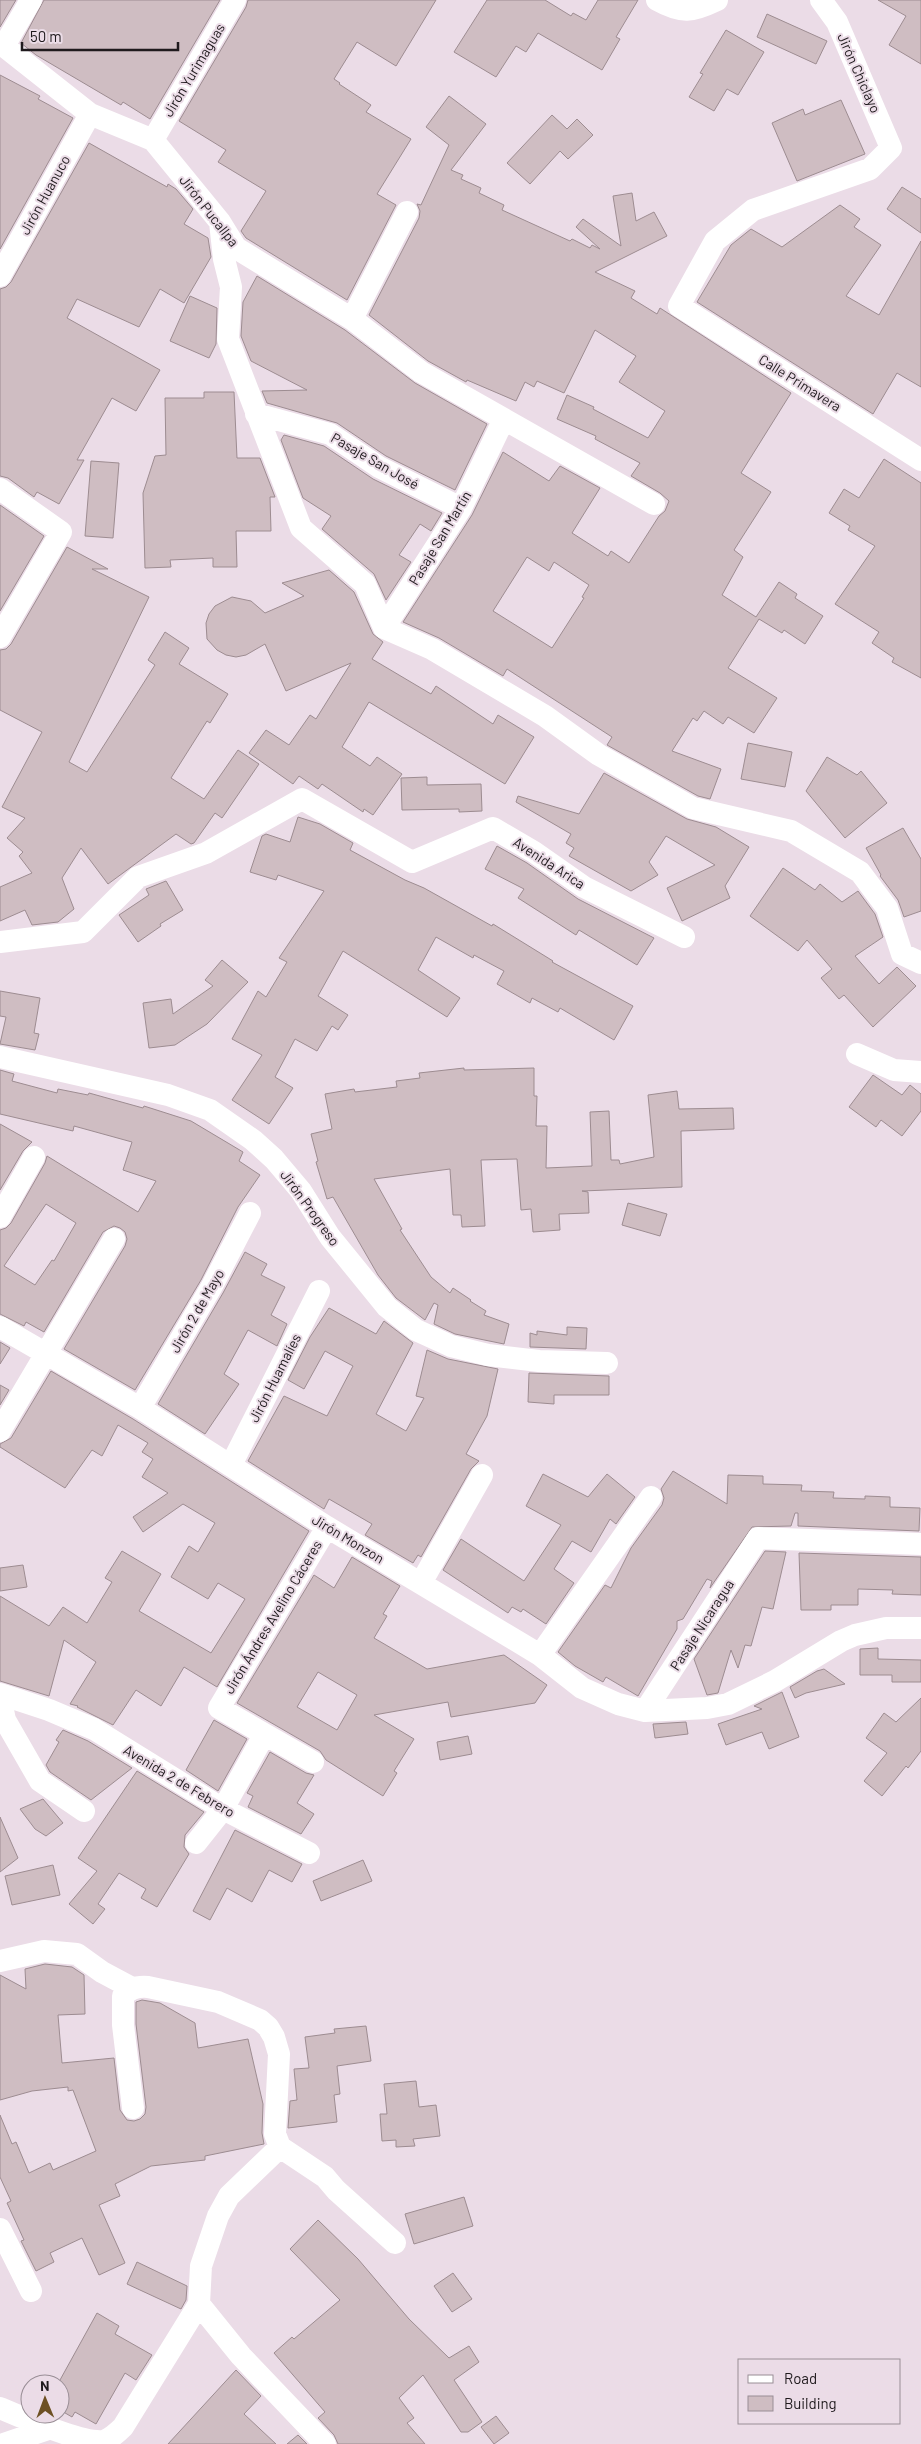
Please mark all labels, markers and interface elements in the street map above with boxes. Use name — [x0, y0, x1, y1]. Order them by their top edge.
scale bar — [22, 20, 179, 52]
street label: Jirón Yurimaguas — [159, 20, 228, 119]
text: 50 m — [30, 27, 62, 45]
street label: Jirón Chiclayo — [834, 30, 885, 115]
street label: Jirón Huanuco — [16, 152, 73, 237]
street label: Jirón Pucallpa — [176, 172, 243, 250]
street label: Calle Primavera — [756, 350, 845, 415]
street label: Pasaje San José — [328, 429, 422, 493]
street label: Pasaje San Martín — [405, 488, 474, 588]
street label: Avenida Arica — [510, 833, 588, 892]
street label: Jirón Progreso — [277, 1166, 344, 1249]
street label: Jirón 2 de Mayo — [166, 1266, 227, 1356]
street label: Jirón Huamalíes — [245, 1330, 304, 1425]
street label: Jirón Monzon — [309, 1510, 387, 1567]
street label: Jirón Ándres Avelino Cáceres — [220, 1537, 325, 1697]
street label: Pasaje Nicaragua — [666, 1576, 737, 1673]
street label: Avenida 2 de Febrero — [121, 1741, 238, 1820]
legend — [738, 2359, 901, 2424]
text: Road — [784, 2369, 817, 2387]
north arrow — [20, 2374, 70, 2424]
text: N — [40, 2377, 50, 2394]
text: Building — [784, 2394, 837, 2412]

